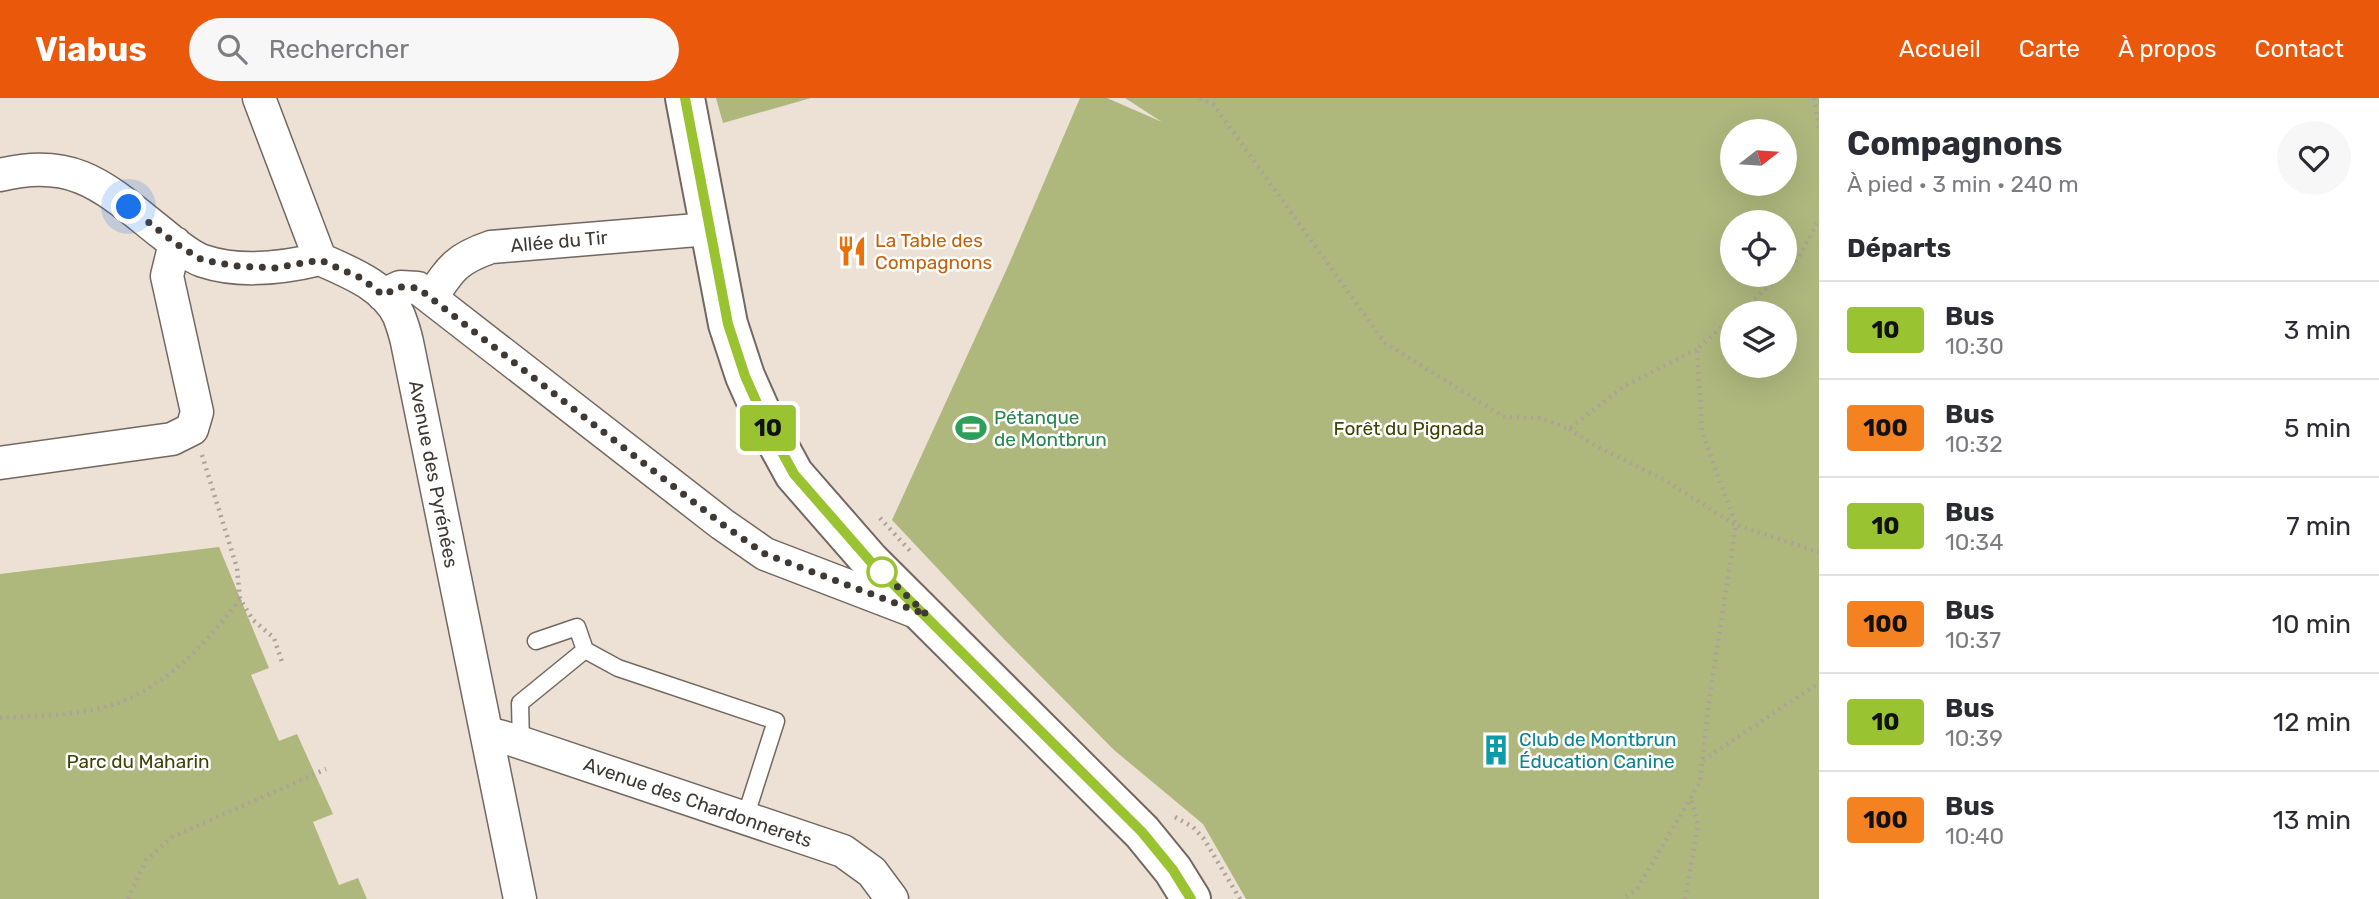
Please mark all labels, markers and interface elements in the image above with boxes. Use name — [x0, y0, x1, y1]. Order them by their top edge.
search box — [189, 18, 679, 81]
text: Viabus — [35, 30, 147, 69]
icon: search — [213, 30, 251, 68]
text: Rechercher — [269, 34, 409, 65]
text: Accueil — [1899, 35, 1981, 63]
text: Carte — [2019, 35, 2080, 63]
text: À propos — [2118, 35, 2217, 63]
text: Contact — [2255, 35, 2344, 63]
north arrow — [1720, 119, 1797, 196]
map controls — [1720, 119, 1797, 378]
button: heart — [2277, 121, 2351, 195]
text: Compagnons — [1847, 124, 2063, 163]
text: À pied · 3 min · 240 m — [1847, 170, 2079, 198]
your location — [111, 189, 146, 224]
button: locate — [1720, 210, 1797, 287]
street label: Allée du Tir — [509, 226, 609, 257]
place label: La Table des Compagnons — [875, 229, 992, 274]
text: Départs — [1847, 233, 1951, 264]
restaurant icon: La Table des Compagnons — [835, 234, 869, 268]
button: layers — [1720, 301, 1797, 378]
text: Bus — [1945, 301, 1994, 332]
text: 3 min — [2284, 315, 2351, 346]
text: 10 — [1871, 316, 1900, 344]
text: 10:30 — [1945, 332, 2004, 360]
street label: Avenue des Pyrénées — [404, 378, 463, 570]
text: Bus — [1945, 399, 1994, 430]
line badge: 10 — [736, 405, 800, 451]
place label: Pétanque de Montbrun — [994, 406, 1107, 451]
sports icon: Pétanque de Montbrun — [954, 411, 988, 445]
text: 5 min — [2284, 413, 2351, 444]
text: 10 — [754, 414, 782, 442]
text: 100 — [1863, 414, 1908, 442]
park label: Forêt du Pignada — [1334, 417, 1484, 440]
text: 10:32 — [1945, 430, 2003, 458]
text: Bus — [1945, 497, 1994, 528]
text: 7 min — [2286, 511, 2351, 542]
text: 10 — [1871, 512, 1900, 540]
text: 10:34 — [1945, 528, 2003, 556]
unlabelled marker — [867, 557, 897, 587]
text: Bus — [1945, 595, 1994, 626]
text: 10 min — [2272, 609, 2351, 640]
text: 100 — [1863, 610, 1908, 638]
text: 10:37 — [1945, 626, 2001, 654]
text: Bus — [1945, 693, 1994, 724]
text: 12 min — [2273, 707, 2351, 738]
text: 10 — [1871, 708, 1900, 736]
text: 10:39 — [1945, 724, 2003, 752]
place label: Club de Montbrun Éducation Canine — [1519, 728, 1677, 773]
building icon: Club de Montbrun Éducation Canine — [1479, 733, 1513, 767]
park label: Parc du Maharin — [66, 750, 210, 773]
street label: Avenue des Chardonnerets — [581, 753, 815, 852]
text: Bus — [1945, 791, 1994, 822]
text: 13 min — [2273, 805, 2351, 836]
text: 100 — [1863, 806, 1908, 834]
text: 10:40 — [1945, 822, 2004, 850]

